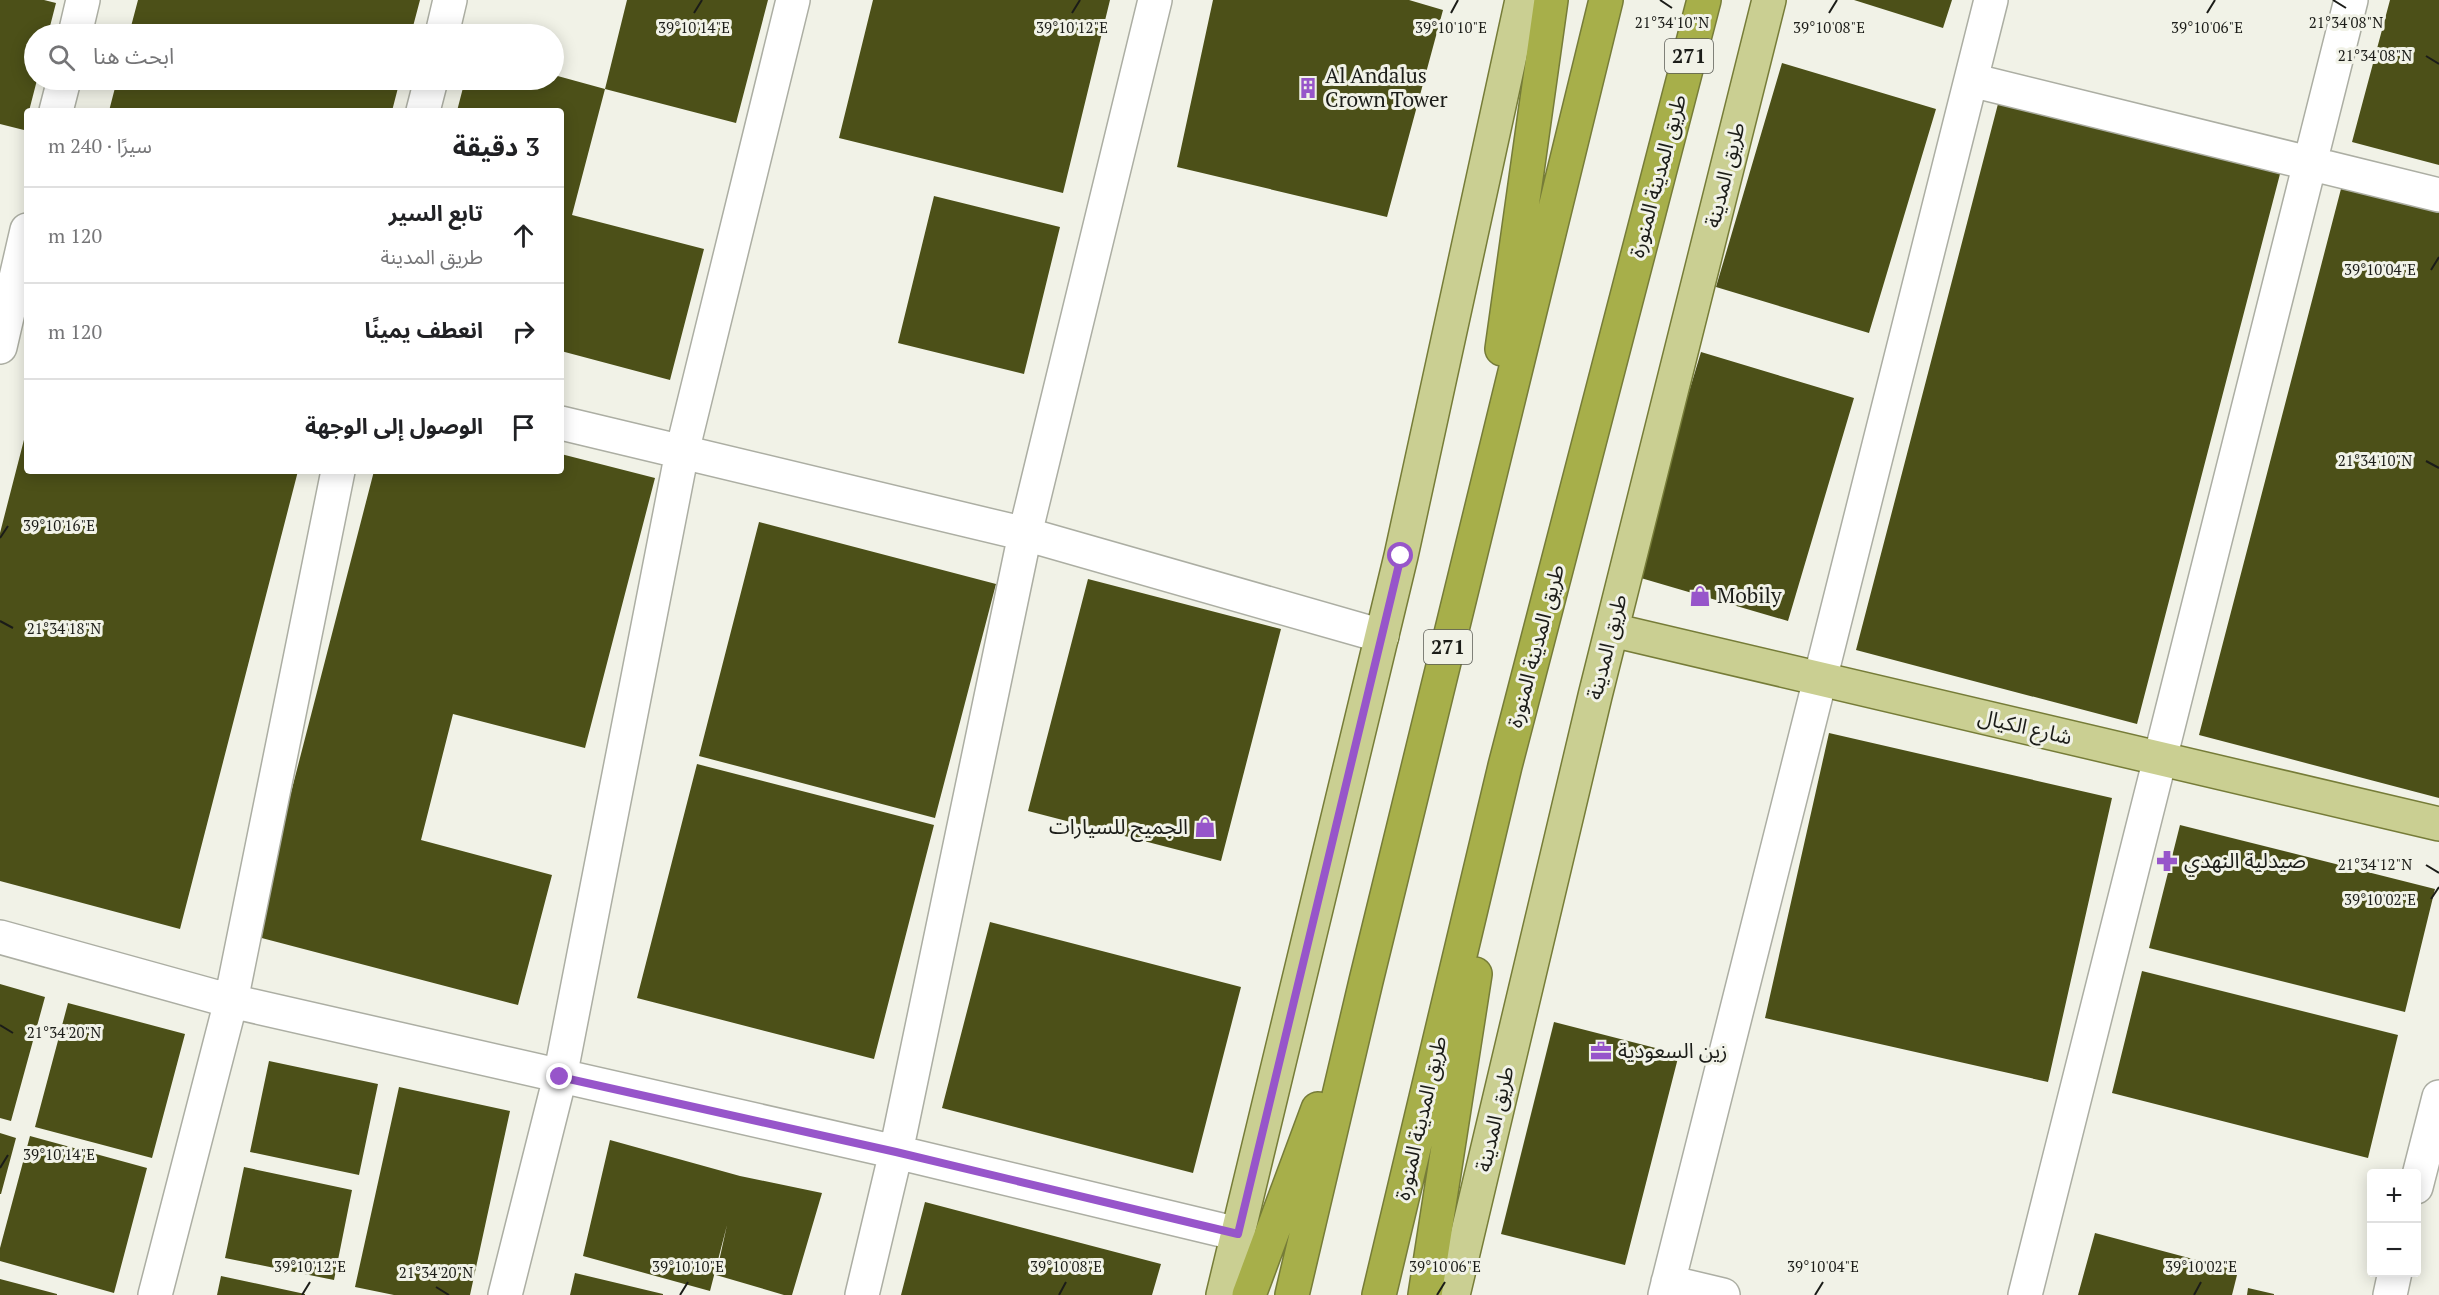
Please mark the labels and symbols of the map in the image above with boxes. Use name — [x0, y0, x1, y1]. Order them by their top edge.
text: 21°34'10"N — [1635, 12, 1709, 32]
text: 21°34'08"N — [2309, 12, 2383, 32]
text: 39°10'14"E — [658, 17, 730, 37]
text: 39°10'12"E — [1036, 17, 1108, 37]
text: 39°10'10"E — [1415, 17, 1487, 37]
text: 39°10'08"E — [1793, 17, 1865, 37]
text: 39°10'06"E — [2171, 17, 2243, 37]
road number: 271 — [1665, 39, 1713, 73]
text: 21°34'08"N — [2338, 45, 2412, 65]
place label: Al Andalus Crown Tower — [1325, 61, 1448, 113]
building icon: Al Andalus Crown Tower — [1296, 76, 1320, 100]
street label: طريق المدينة المنورة — [1622, 91, 1692, 260]
street label: طريق المدينة — [1697, 119, 1751, 230]
text: 39°10'04"E — [2344, 259, 2416, 279]
text: 21°34'10"N — [2338, 450, 2412, 470]
text: 39°10'16"E — [23, 515, 95, 535]
route start — [1387, 542, 1413, 568]
street label: طريق المدينة المنورة — [1500, 561, 1570, 730]
place label: Mobily — [1717, 581, 1782, 609]
shop icon: Mobily — [1688, 584, 1712, 608]
street label: طريق المدينة — [1579, 591, 1633, 702]
text: 21°34'18"N — [27, 618, 101, 638]
road number: 271 — [1424, 630, 1472, 664]
street label: شارع الكيال — [1975, 702, 2075, 752]
place label: الجميح للسيارات — [1049, 812, 1188, 842]
shop icon: الجميح للسيارات — [1193, 815, 1217, 839]
place label: صيدلية النهدي — [2184, 846, 2306, 877]
pharmacy icon: صيدلية النهدي — [2155, 849, 2179, 873]
text: 21°34'12"N — [2338, 854, 2412, 874]
text: 39°10'02"E — [2344, 889, 2416, 909]
text: 21°34'20"N — [27, 1022, 101, 1042]
street label: طريق المدينة المنورة — [1387, 1033, 1453, 1203]
place label: زين السعودية — [1618, 1036, 1727, 1064]
office icon: زين السعودية — [1589, 1039, 1613, 1063]
route end — [546, 1063, 572, 1089]
street label: طريق المدينة — [1468, 1063, 1520, 1174]
text: 39°10'14"E — [23, 1144, 95, 1164]
text: 39°10'12"E — [274, 1256, 346, 1276]
text: 39°10'10"E — [652, 1256, 724, 1276]
text: 39°10'08"E — [1030, 1256, 1102, 1276]
text: 39°10'06"E — [1409, 1256, 1481, 1276]
text: 39°10'04"E — [1787, 1256, 1859, 1276]
text: 39°10'02"E — [2165, 1256, 2237, 1276]
text: 21°34'20"N — [399, 1262, 473, 1282]

